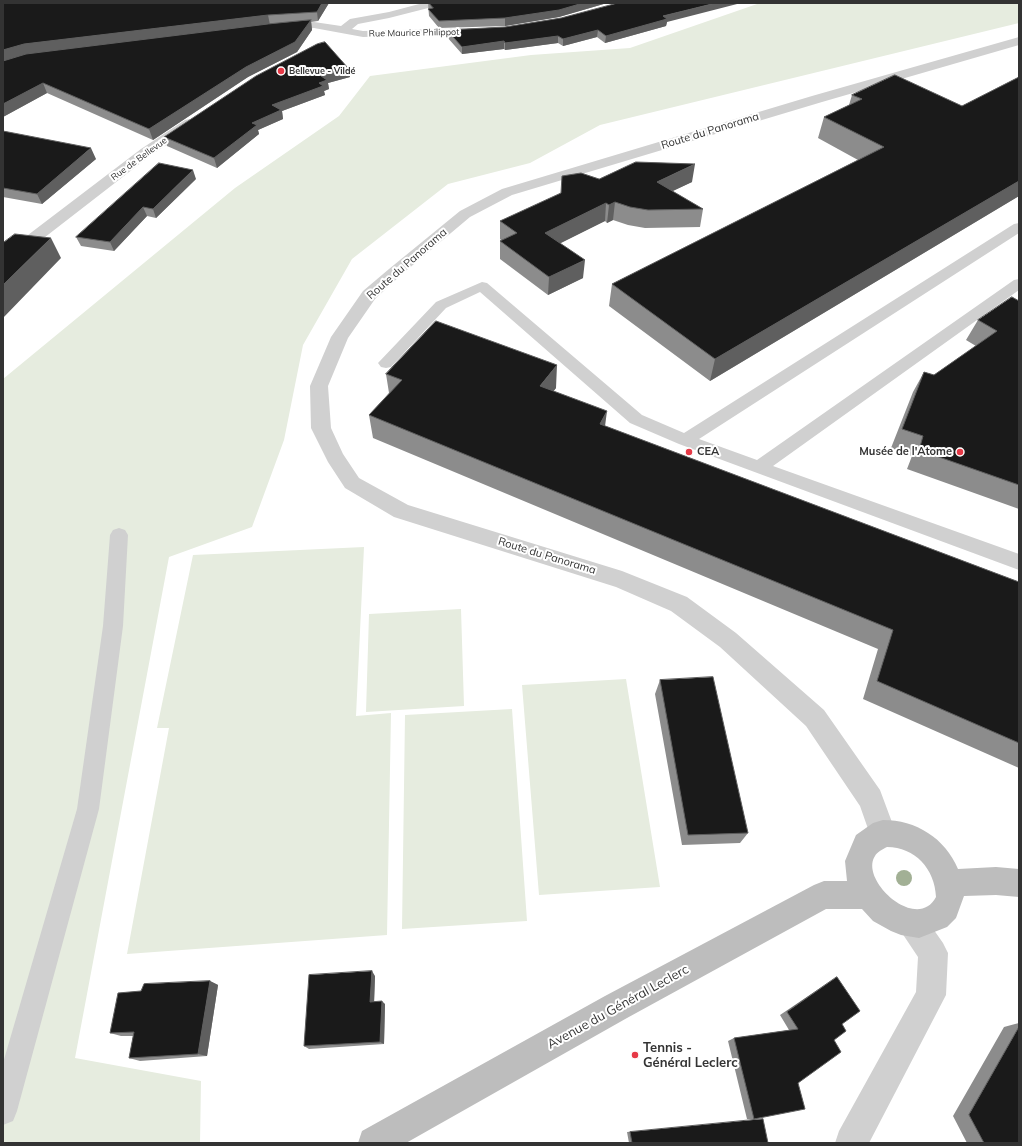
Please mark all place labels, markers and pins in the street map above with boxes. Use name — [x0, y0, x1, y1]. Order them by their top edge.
marker: Bellevue - Vildé — [276, 66, 286, 76]
place label: Bellevue - Vildé — [289, 66, 355, 76]
place label: CEA — [697, 445, 719, 459]
place label: Musée de l'Atome — [859, 445, 952, 459]
marker: CEA — [684, 447, 694, 457]
marker: Musée de l'Atome — [955, 447, 965, 457]
place label: Tennis - Général Leclerc — [643, 1040, 738, 1071]
marker: Tennis - Général Leclerc — [630, 1050, 640, 1060]

